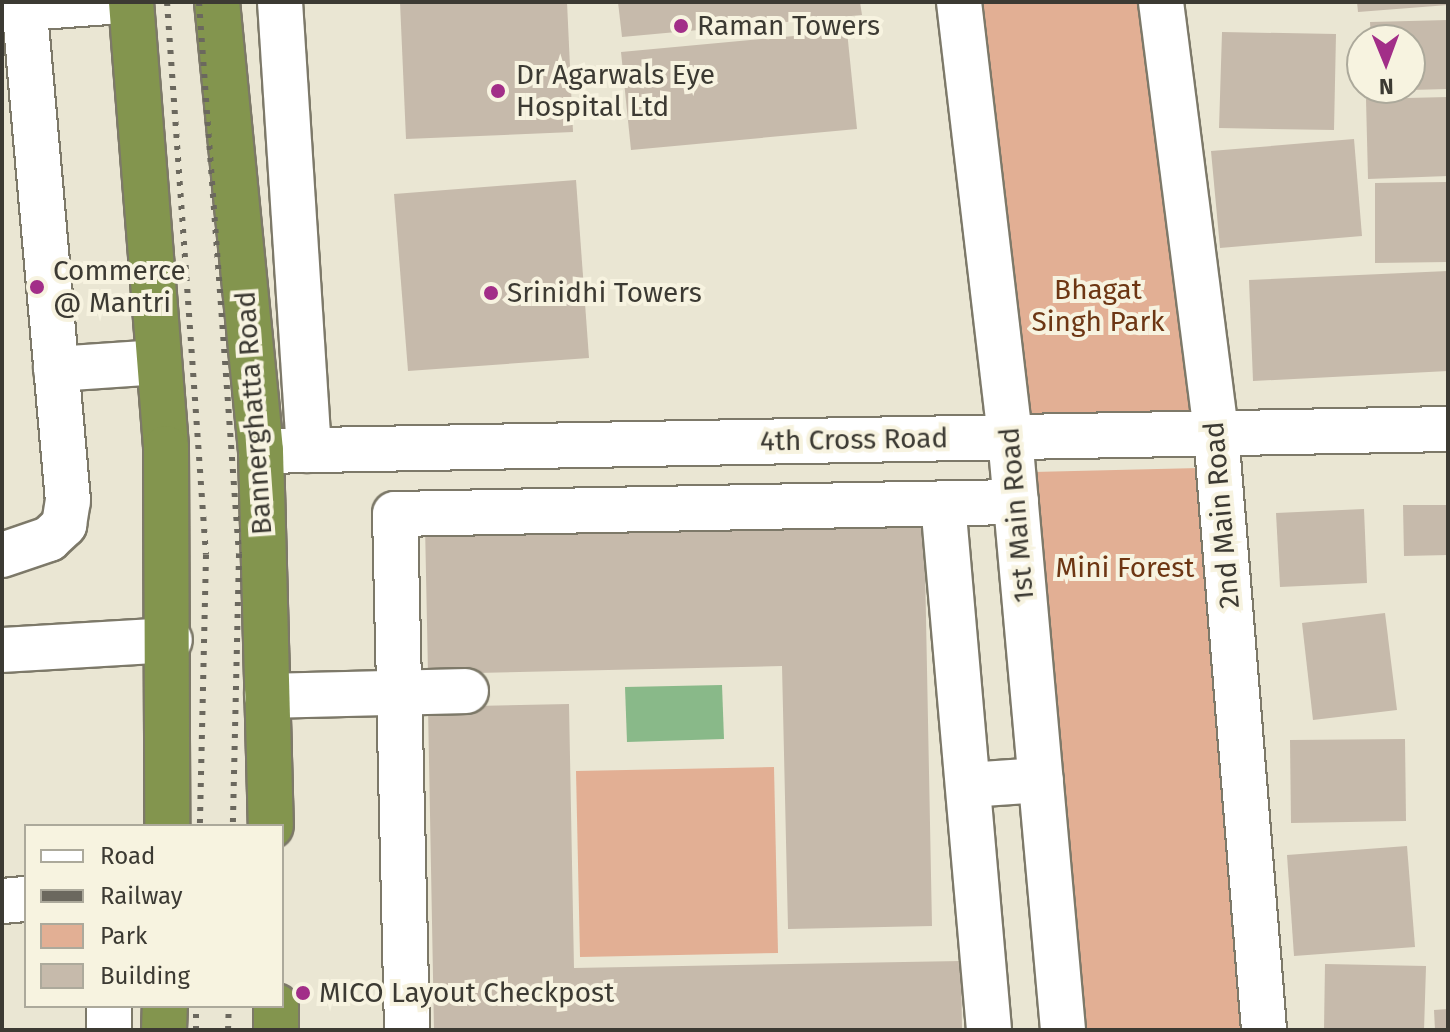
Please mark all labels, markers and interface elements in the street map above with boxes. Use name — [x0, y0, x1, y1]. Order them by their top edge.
place label: Raman Towers — [697, 9, 880, 43]
marker: Raman Towers — [672, 17, 690, 35]
north arrow — [1346, 24, 1426, 104]
place label: Dr Agarwals Eye Hospital Ltd — [516, 58, 715, 124]
text: N — [1379, 73, 1394, 100]
marker: Dr Agarwals Eye Hospital Ltd — [487, 80, 509, 102]
place label: Commerce @ Mantri — [53, 254, 186, 320]
park label: Bhagat Singh Park — [1031, 273, 1165, 339]
place label: Srinidhi Towers — [507, 276, 702, 310]
marker: Commerce @ Mantri — [28, 278, 46, 296]
marker: Srinidhi Towers — [482, 284, 500, 302]
street label: Bannerghatta Road — [229, 290, 279, 536]
street label: 2nd Main Road — [1197, 420, 1247, 610]
street label: 4th Cross Road — [760, 422, 948, 458]
street label: 1st Main Road — [993, 426, 1041, 604]
park label: Mini Forest — [1056, 551, 1194, 585]
legend — [24, 824, 284, 1008]
text: Road — [100, 842, 155, 870]
text: Railway — [100, 882, 183, 910]
text: Park — [100, 922, 147, 950]
text: Building — [100, 962, 190, 990]
place label: MICO Layout Checkpost — [319, 976, 614, 1010]
marker: MICO Layout Checkpost — [294, 984, 312, 1002]

